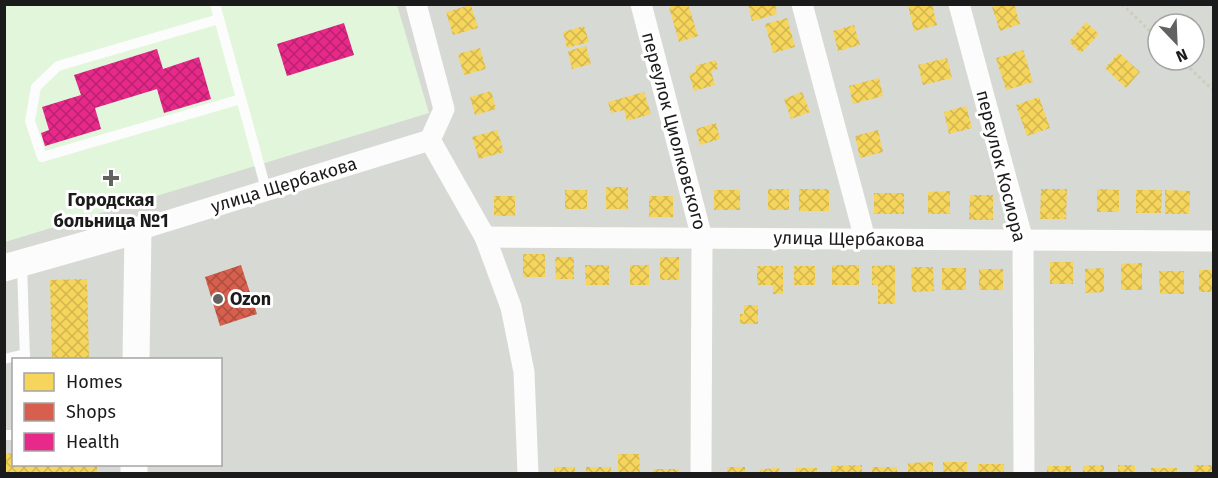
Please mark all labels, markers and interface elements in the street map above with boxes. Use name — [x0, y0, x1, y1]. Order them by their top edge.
north arrow — [1146, 12, 1206, 72]
street label: переулок Циолковского — [637, 30, 711, 232]
text: N — [1173, 45, 1190, 66]
street label: переулок Косиора — [972, 88, 1030, 244]
street label: улица Щербакова — [208, 152, 360, 218]
marker: Городская больница №1 — [102, 169, 120, 187]
place label: Городская больница №1 — [53, 189, 169, 232]
street label: улица Щербакова — [773, 227, 925, 251]
place label: Ozon — [230, 288, 271, 310]
marker: Ozon — [211, 292, 225, 306]
legend — [12, 358, 222, 466]
text: Homes — [66, 371, 122, 393]
text: Shops — [66, 401, 116, 423]
text: Health — [66, 431, 120, 453]

